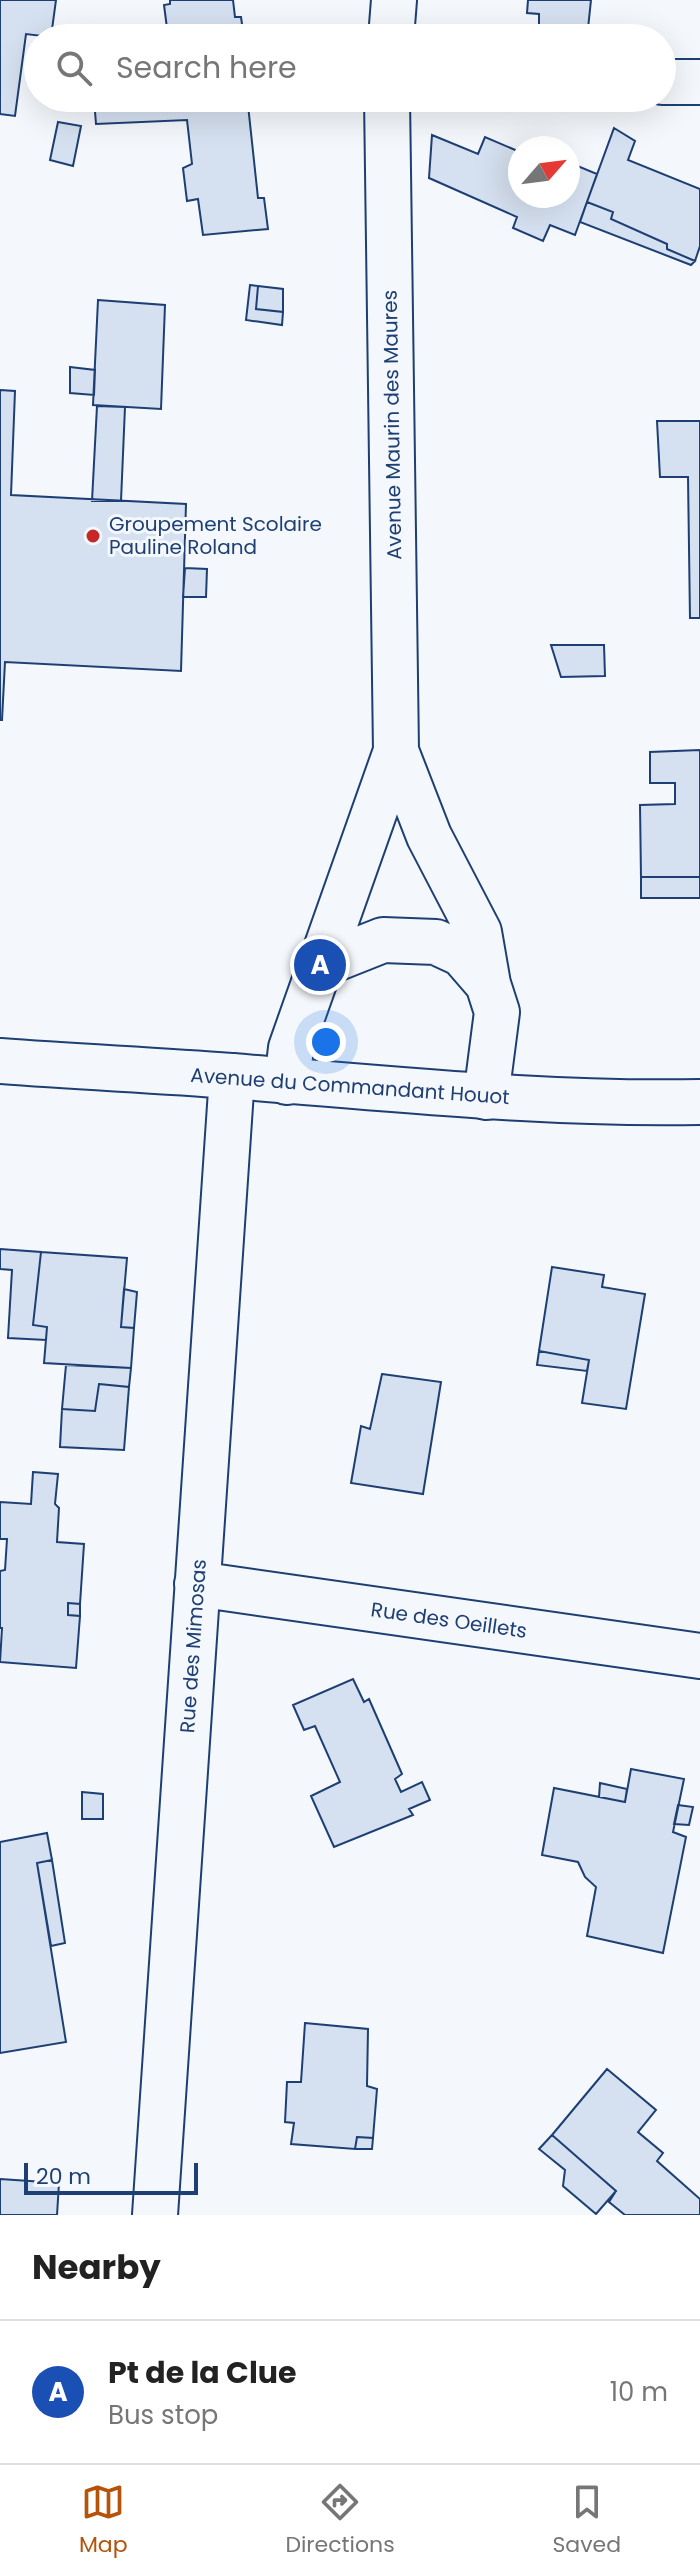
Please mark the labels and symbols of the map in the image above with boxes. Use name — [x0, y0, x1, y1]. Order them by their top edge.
north arrow — [508, 136, 580, 208]
street label: Avenue Maurin des Maures — [376, 290, 408, 560]
place label: Groupement Scolaire Pauline Roland — [109, 510, 322, 561]
marker: Groupement Scolaire Pauline Roland — [84, 527, 102, 545]
pin: A — [294, 935, 346, 995]
your location — [306, 1022, 346, 1062]
street label: Avenue du Commandant Houot — [189, 1061, 511, 1111]
street label: Rue des Mimosas — [173, 1558, 213, 1734]
street label: Rue des Oeillets — [369, 1595, 529, 1645]
scale bar — [24, 2159, 198, 2195]

